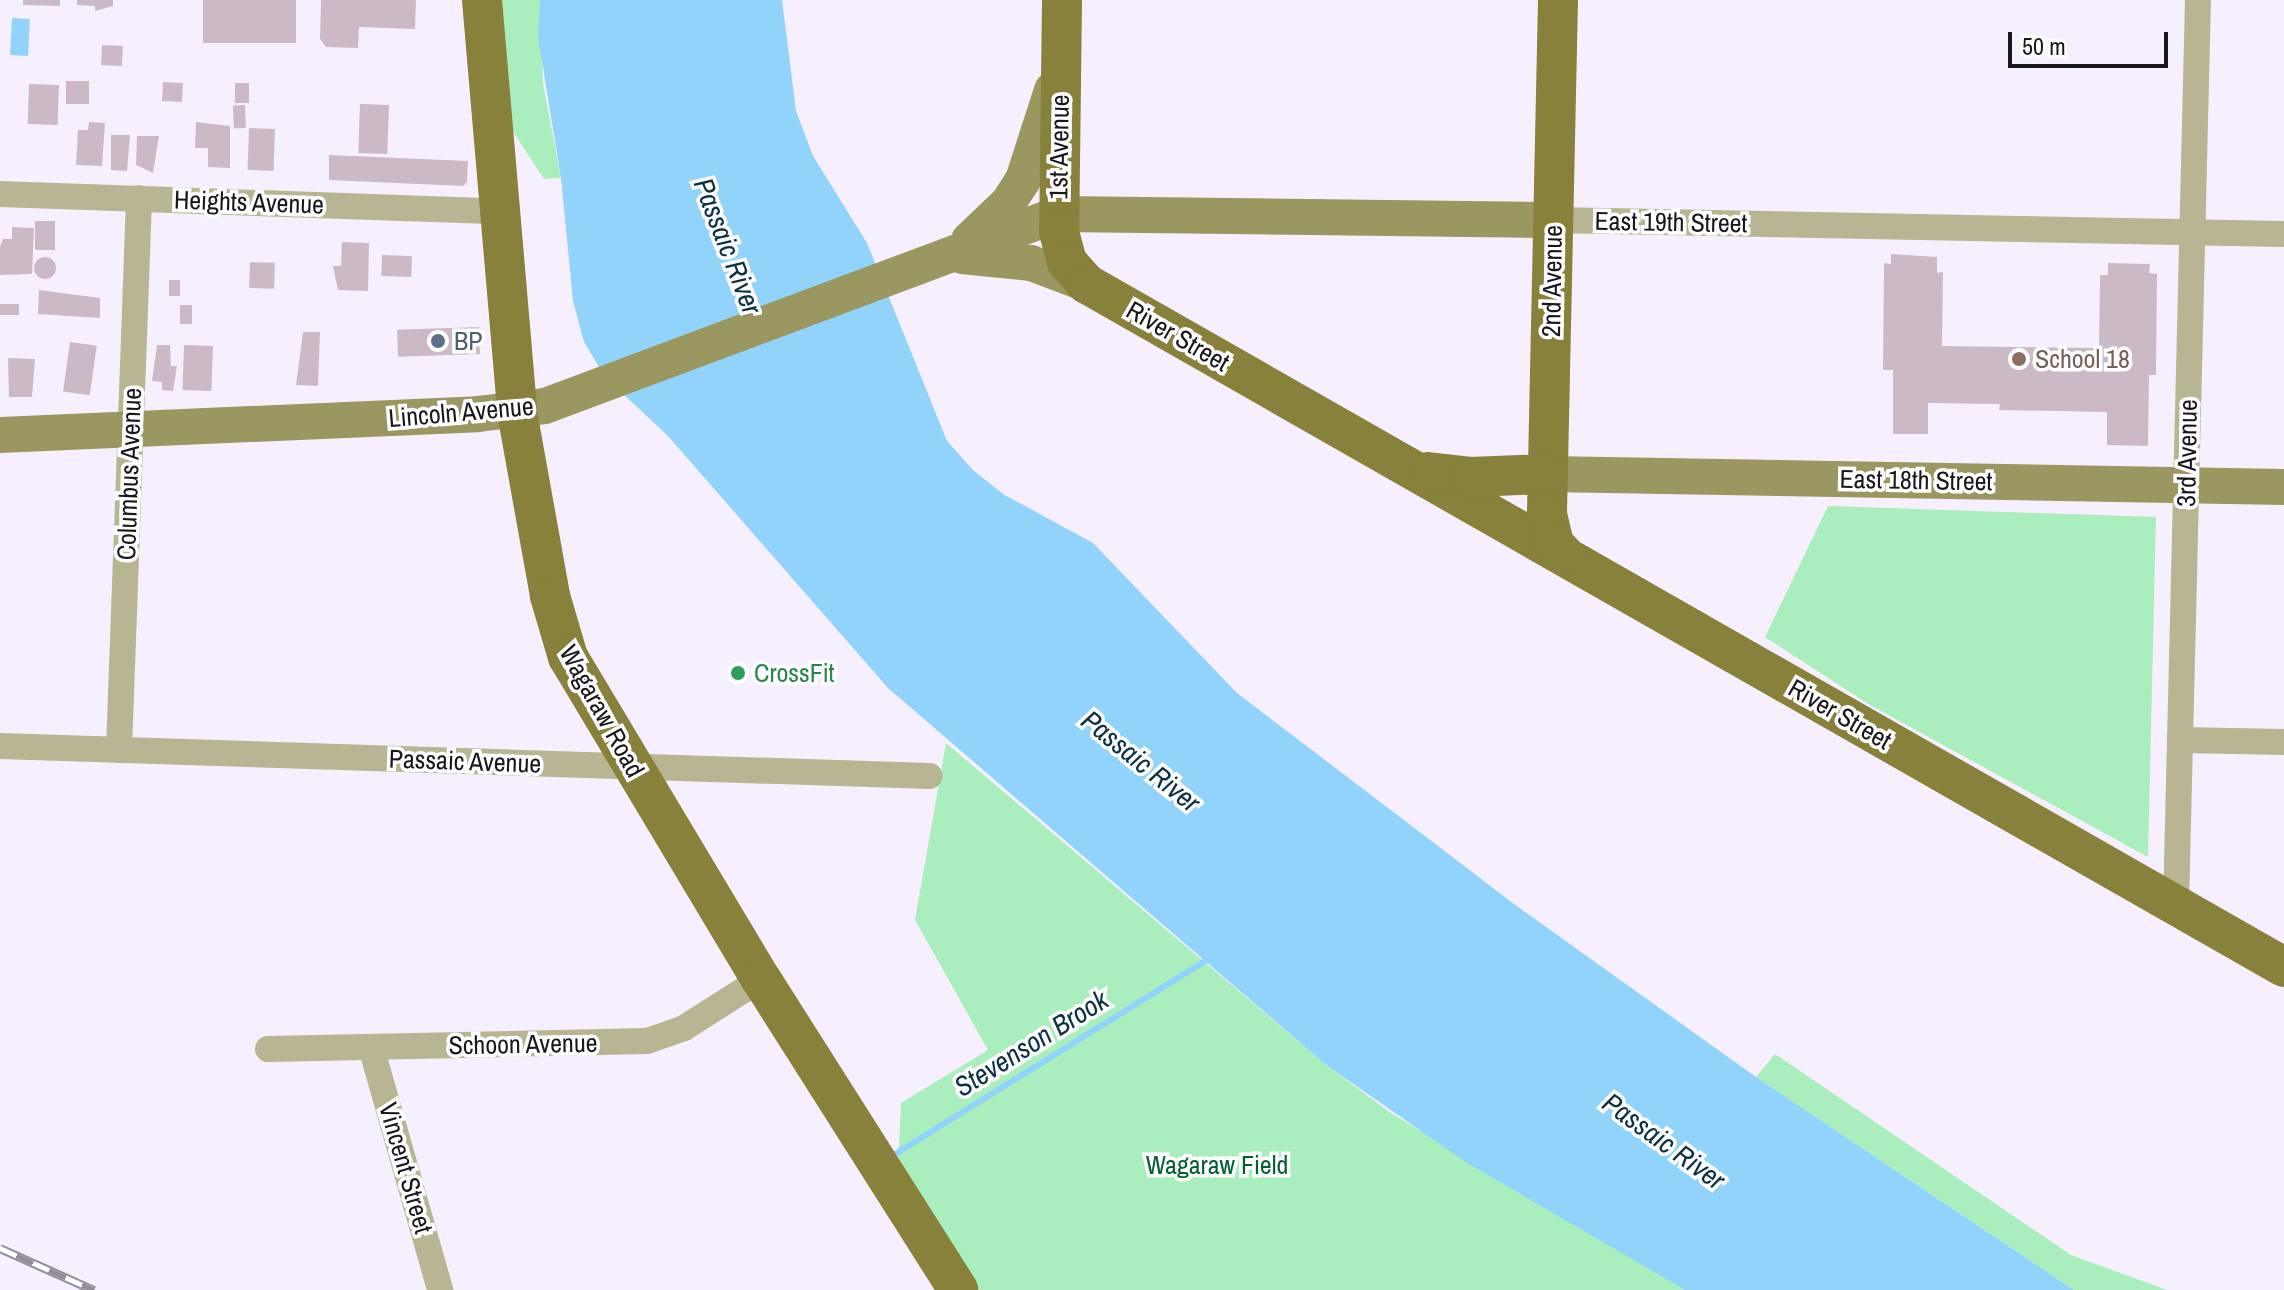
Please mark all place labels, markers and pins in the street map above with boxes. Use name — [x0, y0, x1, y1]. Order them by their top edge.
place label: BP — [454, 325, 482, 357]
marker: BP — [429, 332, 447, 350]
place label: School 18 — [2035, 343, 2130, 375]
marker: School 18 — [2010, 350, 2028, 368]
place label: CrossFit — [754, 657, 835, 689]
marker: CrossFit — [729, 664, 747, 682]

